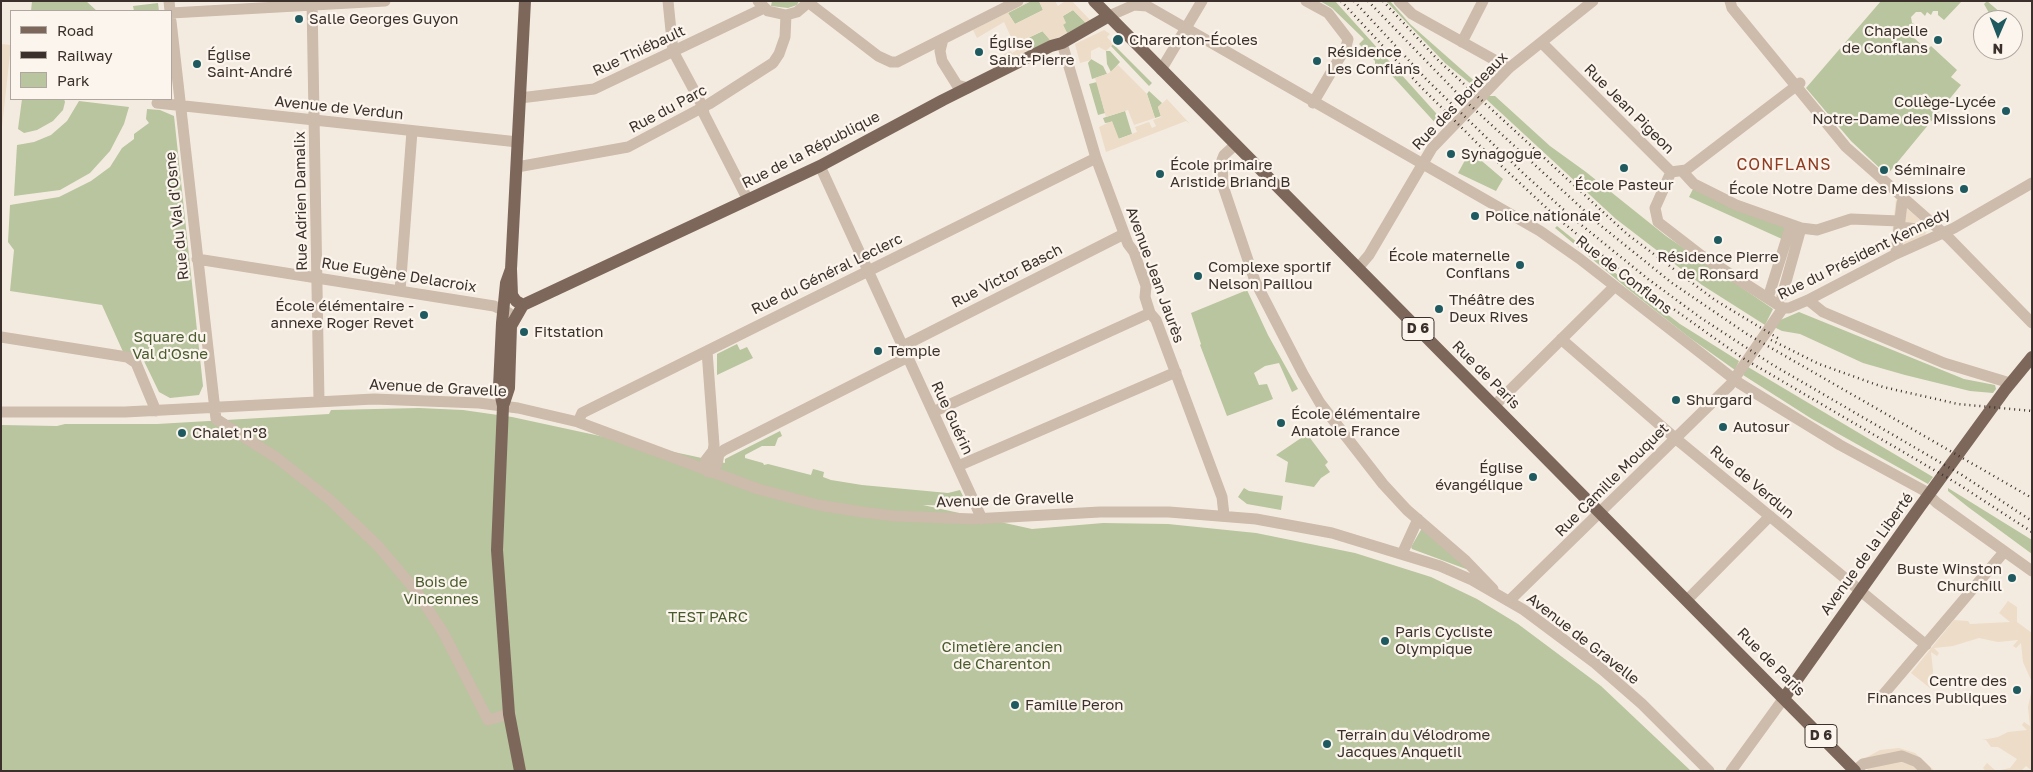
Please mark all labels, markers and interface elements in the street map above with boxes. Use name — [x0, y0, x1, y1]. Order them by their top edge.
legend — [10, 10, 172, 100]
place label: Salle Georges Guyon — [309, 10, 459, 28]
north arrow — [1973, 10, 2023, 60]
marker: Salle Georges Guyon — [293, 13, 305, 25]
text: Road — [57, 21, 94, 39]
street label: Rue Thiébault — [590, 22, 688, 80]
place label: Chapelle de Conflans — [1842, 22, 1928, 57]
place label: Charenton-Écoles — [1129, 31, 1258, 49]
marker: Charenton-Écoles — [1111, 33, 1125, 47]
place label: Église Saint-Pierre — [989, 34, 1074, 69]
marker: Chapelle de Conflans — [1932, 34, 1944, 46]
text: N — [1992, 41, 2003, 58]
place label: Résidence Les Conflans — [1327, 43, 1420, 78]
text: Railway — [57, 46, 113, 64]
place label: Église Saint-André — [207, 46, 292, 81]
marker: Église Saint-Pierre — [973, 46, 985, 58]
street label: Rue des Bordeaux — [1409, 48, 1511, 154]
marker: Résidence Les Conflans — [1311, 55, 1323, 67]
marker: Église Saint-André — [191, 58, 203, 70]
street label: Rue Jean Pigeon — [1580, 60, 1678, 158]
text: Park — [57, 71, 89, 89]
street label: Rue du Parc — [626, 81, 710, 137]
street label: Avenue de Verdun — [274, 92, 404, 124]
place label: Collège-Lycée Notre-Dame des Missions — [1812, 93, 1996, 128]
marker: Collège-Lycée Notre-Dame des Missions — [2000, 105, 2012, 117]
street label: Rue de la République — [739, 107, 883, 193]
street label: Rue Adrien Damalix — [291, 131, 311, 271]
place label: Synagogue — [1461, 145, 1542, 163]
marker: Synagogue — [1445, 148, 1457, 160]
street label: Rue du Val d'Osne — [161, 151, 193, 281]
district label: CONFLANS — [1735, 155, 1833, 175]
place label: École primaire Aristide Briand B — [1170, 156, 1290, 191]
place label: Séminaire — [1894, 161, 1966, 179]
marker: École Pasteur — [1618, 162, 1630, 174]
marker: Séminaire — [1878, 164, 1890, 176]
marker: École primaire Aristide Briand B — [1154, 168, 1166, 180]
place label: École Pasteur — [1575, 176, 1673, 194]
place label: École Notre Dame des Missions — [1729, 180, 1954, 198]
marker: École Notre Dame des Missions — [1958, 183, 1970, 195]
street label: Rue du Président Kennedy — [1775, 204, 1953, 304]
street label: Avenue Jean Jaurès — [1122, 205, 1188, 345]
place label: Police nationale — [1485, 207, 1601, 225]
marker: Police nationale — [1469, 210, 1481, 222]
street label: Rue du Général Leclerc — [748, 230, 906, 318]
street label: Rue de Conflans — [1572, 232, 1676, 318]
marker: Résidence Pierre de Ronsard — [1712, 234, 1724, 246]
street label: Rue Victor Basch — [948, 240, 1066, 312]
place label: École maternelle Conflans — [1389, 247, 1510, 282]
place label: Résidence Pierre de Ronsard — [1657, 248, 1779, 283]
street label: Rue Eugène Delacroix — [320, 254, 478, 296]
place label: Complexe sportif Nelson Paillou — [1208, 258, 1331, 293]
marker: École maternelle Conflans — [1514, 259, 1526, 271]
marker: Complexe sportif Nelson Paillou — [1192, 270, 1204, 282]
place label: Théâtre des Deux Rives — [1449, 291, 1535, 326]
place label: École élémentaire - annexe Roger Revet — [270, 297, 414, 332]
marker: Théâtre des Deux Rives — [1433, 303, 1445, 315]
marker: École élémentaire - annexe Roger Revet — [418, 309, 430, 321]
road number: D 6 — [1402, 318, 1434, 340]
place label: Fitstation — [534, 323, 603, 341]
marker: Fitstation — [518, 326, 530, 338]
park label: Square du Val d'Osne — [132, 328, 208, 363]
street label: Rue de Paris — [1448, 337, 1524, 413]
place label: Temple — [888, 342, 940, 360]
marker: Temple — [872, 345, 884, 357]
street label: Avenue de Gravelle — [369, 375, 507, 401]
street label: Rue Guérin — [927, 378, 977, 458]
place label: Shurgard — [1686, 391, 1752, 409]
marker: Shurgard — [1670, 394, 1682, 406]
place label: École élémentaire Anatole France — [1291, 405, 1420, 440]
marker: École élémentaire Anatole France — [1275, 417, 1287, 429]
place label: Autosur — [1733, 418, 1790, 436]
street label: Rue Camille Mouquet — [1551, 419, 1673, 541]
marker: Autosur — [1717, 421, 1729, 433]
place label: Chalet n°8 — [192, 424, 267, 442]
marker: Chalet n°8 — [176, 427, 188, 439]
street label: Rue de Verdun — [1706, 442, 1798, 522]
place label: Église évangélique — [1435, 459, 1523, 494]
marker: Église évangélique — [1527, 471, 1539, 483]
street label: Avenue de Gravelle — [936, 489, 1074, 511]
street label: Avenue de la Liberté — [1817, 489, 1917, 619]
place label: Buste Winston Churchill — [1897, 560, 2002, 595]
marker: Buste Winston Churchill — [2006, 572, 2018, 584]
park label: Bois de Vincennes — [403, 573, 479, 608]
street label: Avenue de Gravelle — [1523, 589, 1643, 689]
park label: TEST PARC — [668, 608, 748, 626]
place label: Paris Cycliste Olympique — [1395, 623, 1493, 658]
street label: Rue de Paris — [1733, 624, 1809, 700]
marker: Paris Cycliste Olympique — [1379, 635, 1391, 647]
park label: Cimetière ancien de Charenton — [942, 638, 1062, 673]
place label: Centre des Finances Publiques — [1867, 672, 2007, 707]
marker: Centre des Finances Publiques — [2011, 684, 2023, 696]
place label: Famille Peron — [1025, 696, 1124, 714]
marker: Famille Peron — [1009, 699, 1021, 711]
road number: D 6 — [1805, 724, 1837, 748]
place label: Terrain du Vélodrome Jacques Anquetil — [1337, 726, 1490, 761]
marker: Terrain du Vélodrome Jacques Anquetil — [1321, 738, 1333, 750]

